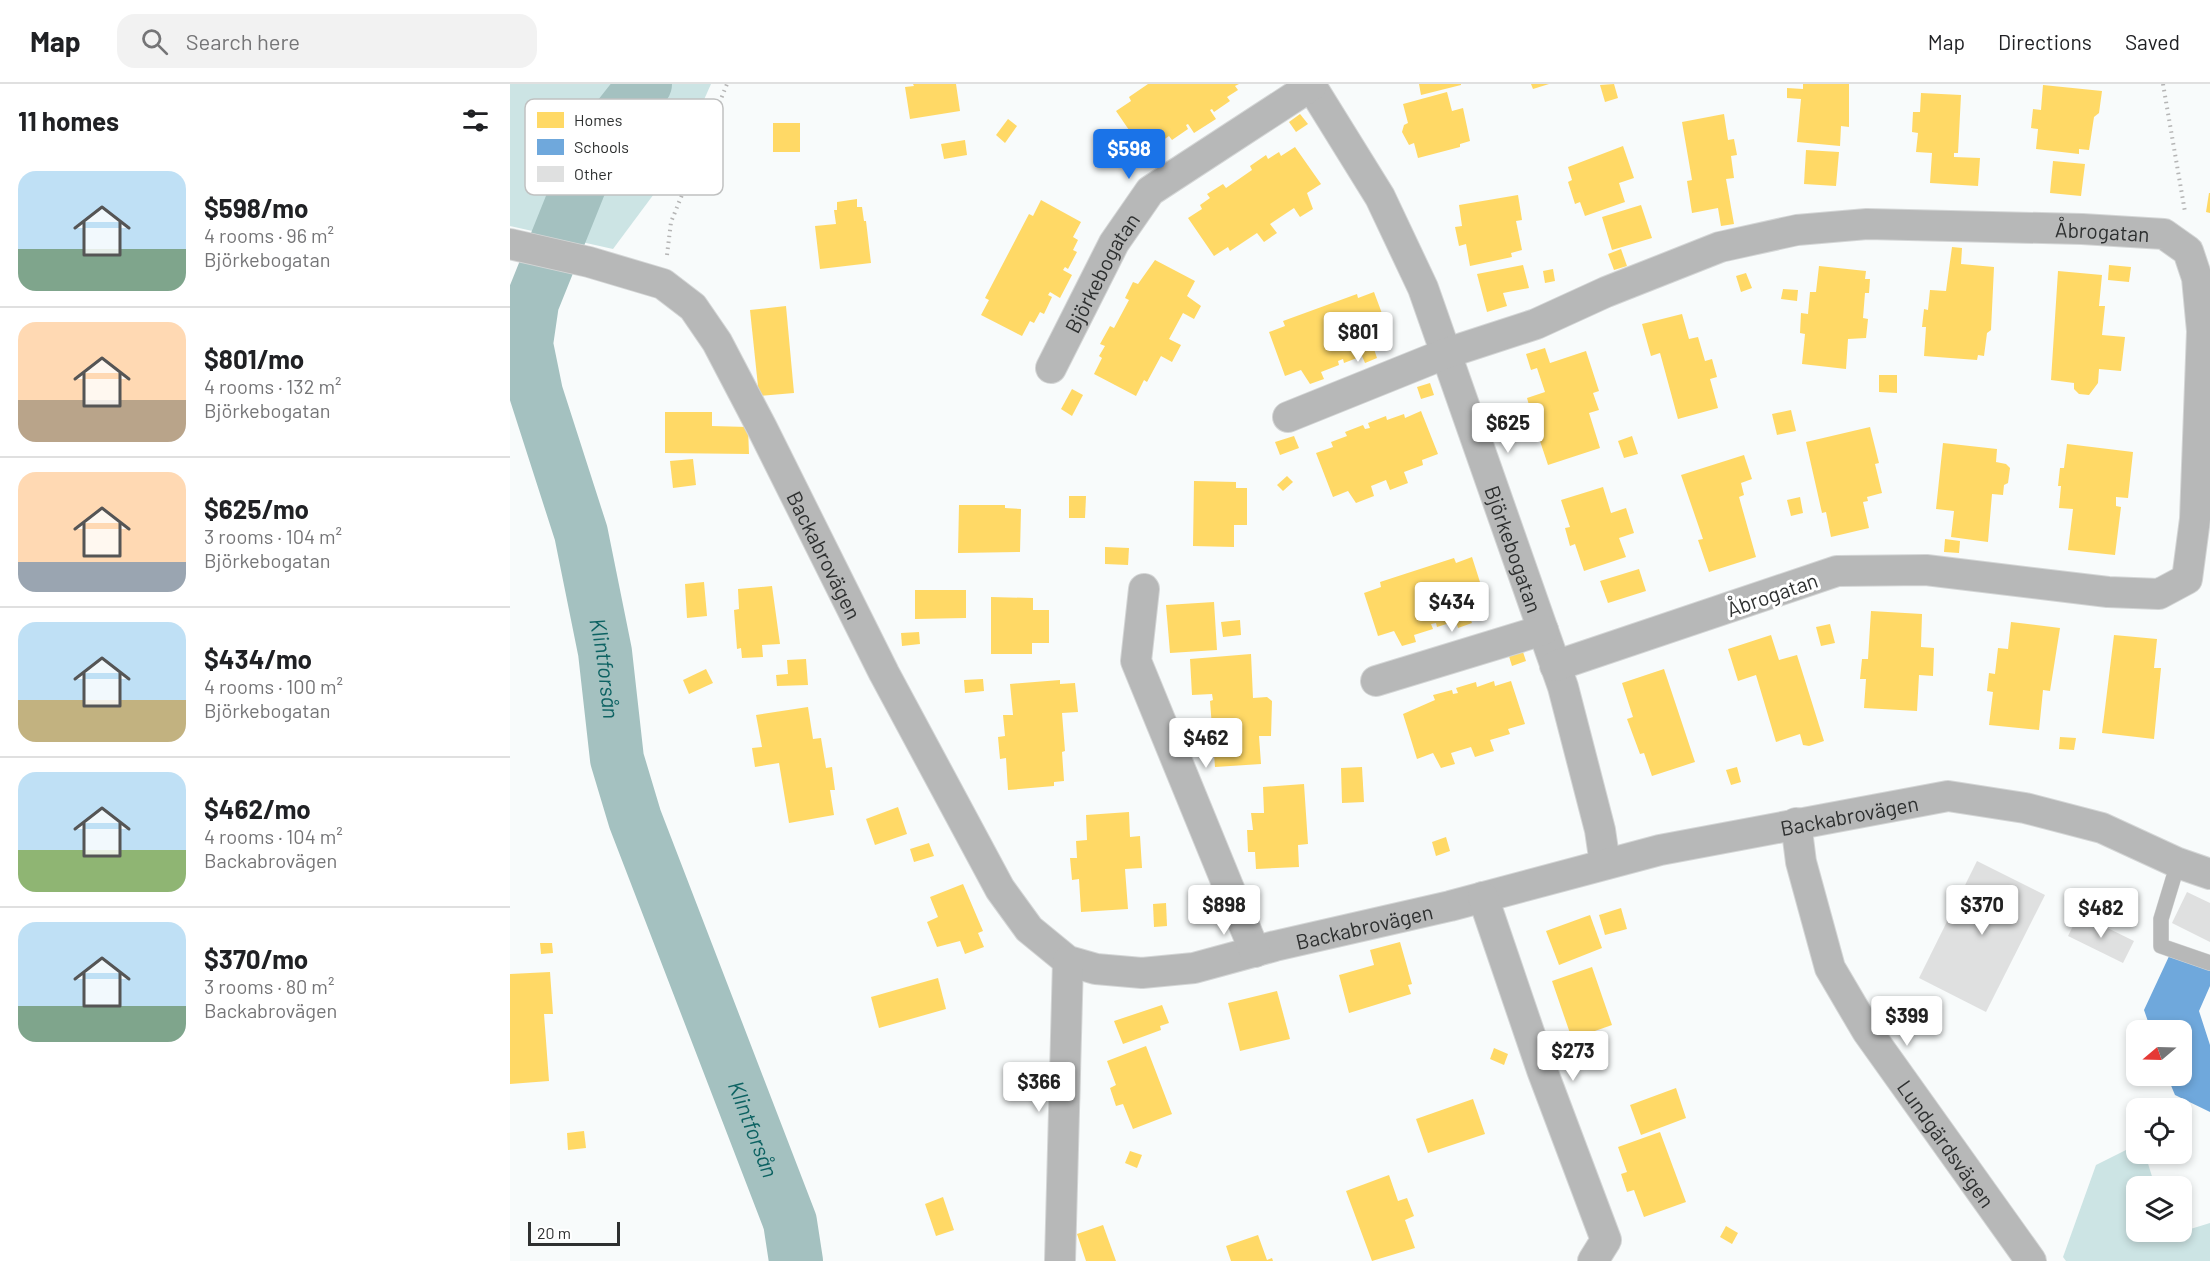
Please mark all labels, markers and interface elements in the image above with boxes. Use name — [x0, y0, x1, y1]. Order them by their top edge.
search box — [117, 14, 537, 68]
text: Map — [30, 24, 81, 58]
icon: search — [138, 25, 171, 58]
text: Search here — [186, 28, 300, 54]
text: Map — [1928, 29, 1965, 54]
text: Directions — [1998, 29, 2092, 54]
text: Saved — [2125, 29, 2180, 54]
legend — [525, 99, 723, 195]
icon: filters — [459, 104, 492, 137]
text: 11 homes — [18, 105, 119, 136]
text: Homes — [574, 110, 622, 129]
pin: $598 — [1093, 129, 1165, 180]
text: $598 — [1107, 136, 1151, 160]
text: Schools — [574, 137, 629, 156]
text: Other — [574, 164, 613, 183]
text: $598/mo — [204, 192, 308, 223]
icon: home — [66, 195, 138, 267]
street label: Björkebogatan — [1059, 208, 1144, 337]
street label: Åbrogatan — [2055, 216, 2150, 246]
text: 4 rooms · 96 m² — [204, 223, 334, 247]
text: Björkebogatan — [204, 247, 331, 271]
pin: $801 — [1322, 312, 1394, 363]
text: $801 — [1338, 319, 1378, 343]
text: $801/mo — [204, 343, 304, 374]
icon: home — [66, 346, 138, 418]
text: 4 rooms · 132 m² — [204, 374, 341, 398]
text: Björkebogatan — [204, 398, 331, 422]
pin: $625 — [1472, 403, 1544, 454]
text: $625 — [1486, 410, 1530, 434]
street label: Björkebogatan — [1481, 482, 1548, 616]
street label: Backabrovägen — [783, 486, 867, 623]
text: $625/mo — [204, 493, 309, 524]
icon: home — [66, 496, 138, 568]
text: 3 rooms · 104 m² — [204, 524, 342, 548]
text: Björkebogatan — [204, 548, 331, 572]
street label: Åbrogatan — [1723, 567, 1821, 621]
pin: $434 — [1416, 582, 1488, 633]
text: $434 — [1429, 589, 1475, 613]
water label: Klintforsån — [585, 616, 625, 720]
text: $434/mo — [204, 643, 312, 674]
icon: home — [66, 646, 138, 718]
text: 4 rooms · 100 m² — [204, 674, 343, 698]
text: Björkebogatan — [204, 698, 331, 722]
pin: $462 — [1170, 718, 1242, 769]
text: $462 — [1183, 725, 1229, 749]
street label: Backabrovägen — [1778, 789, 1920, 840]
text: $462/mo — [204, 793, 311, 824]
icon: home — [66, 796, 138, 868]
text: 4 rooms · 104 m² — [204, 824, 343, 848]
text: Backabrovägen — [204, 848, 337, 872]
pin: $898 — [1188, 885, 1260, 936]
pin: $370 — [1946, 885, 2018, 936]
pin: $482 — [2065, 888, 2137, 939]
text: $898 — [1202, 892, 1246, 916]
text: $370 — [1960, 892, 2004, 916]
text: $482 — [2078, 895, 2124, 919]
street label: Backabrovägen — [1293, 898, 1435, 953]
text: $370/mo — [204, 943, 308, 974]
icon: home — [66, 946, 138, 1018]
text: 3 rooms · 80 m² — [204, 974, 334, 998]
pin: $399 — [1871, 996, 1943, 1047]
text: Backabrovägen — [204, 998, 337, 1022]
text: $399 — [1885, 1003, 1929, 1027]
north arrow — [2126, 1020, 2192, 1086]
map controls — [2126, 1020, 2192, 1242]
pin: $273 — [1537, 1031, 1609, 1082]
text: $273 — [1551, 1038, 1595, 1062]
pin: $366 — [1003, 1062, 1075, 1113]
text: $366 — [1017, 1069, 1061, 1093]
street label: Lundgärdsvägen — [1893, 1075, 2001, 1212]
water label: Klintforsån — [724, 1077, 784, 1181]
button: locate — [2126, 1098, 2192, 1164]
button: layers — [2126, 1176, 2192, 1242]
scale bar — [528, 1219, 620, 1246]
text: 20 m — [537, 1223, 571, 1242]

